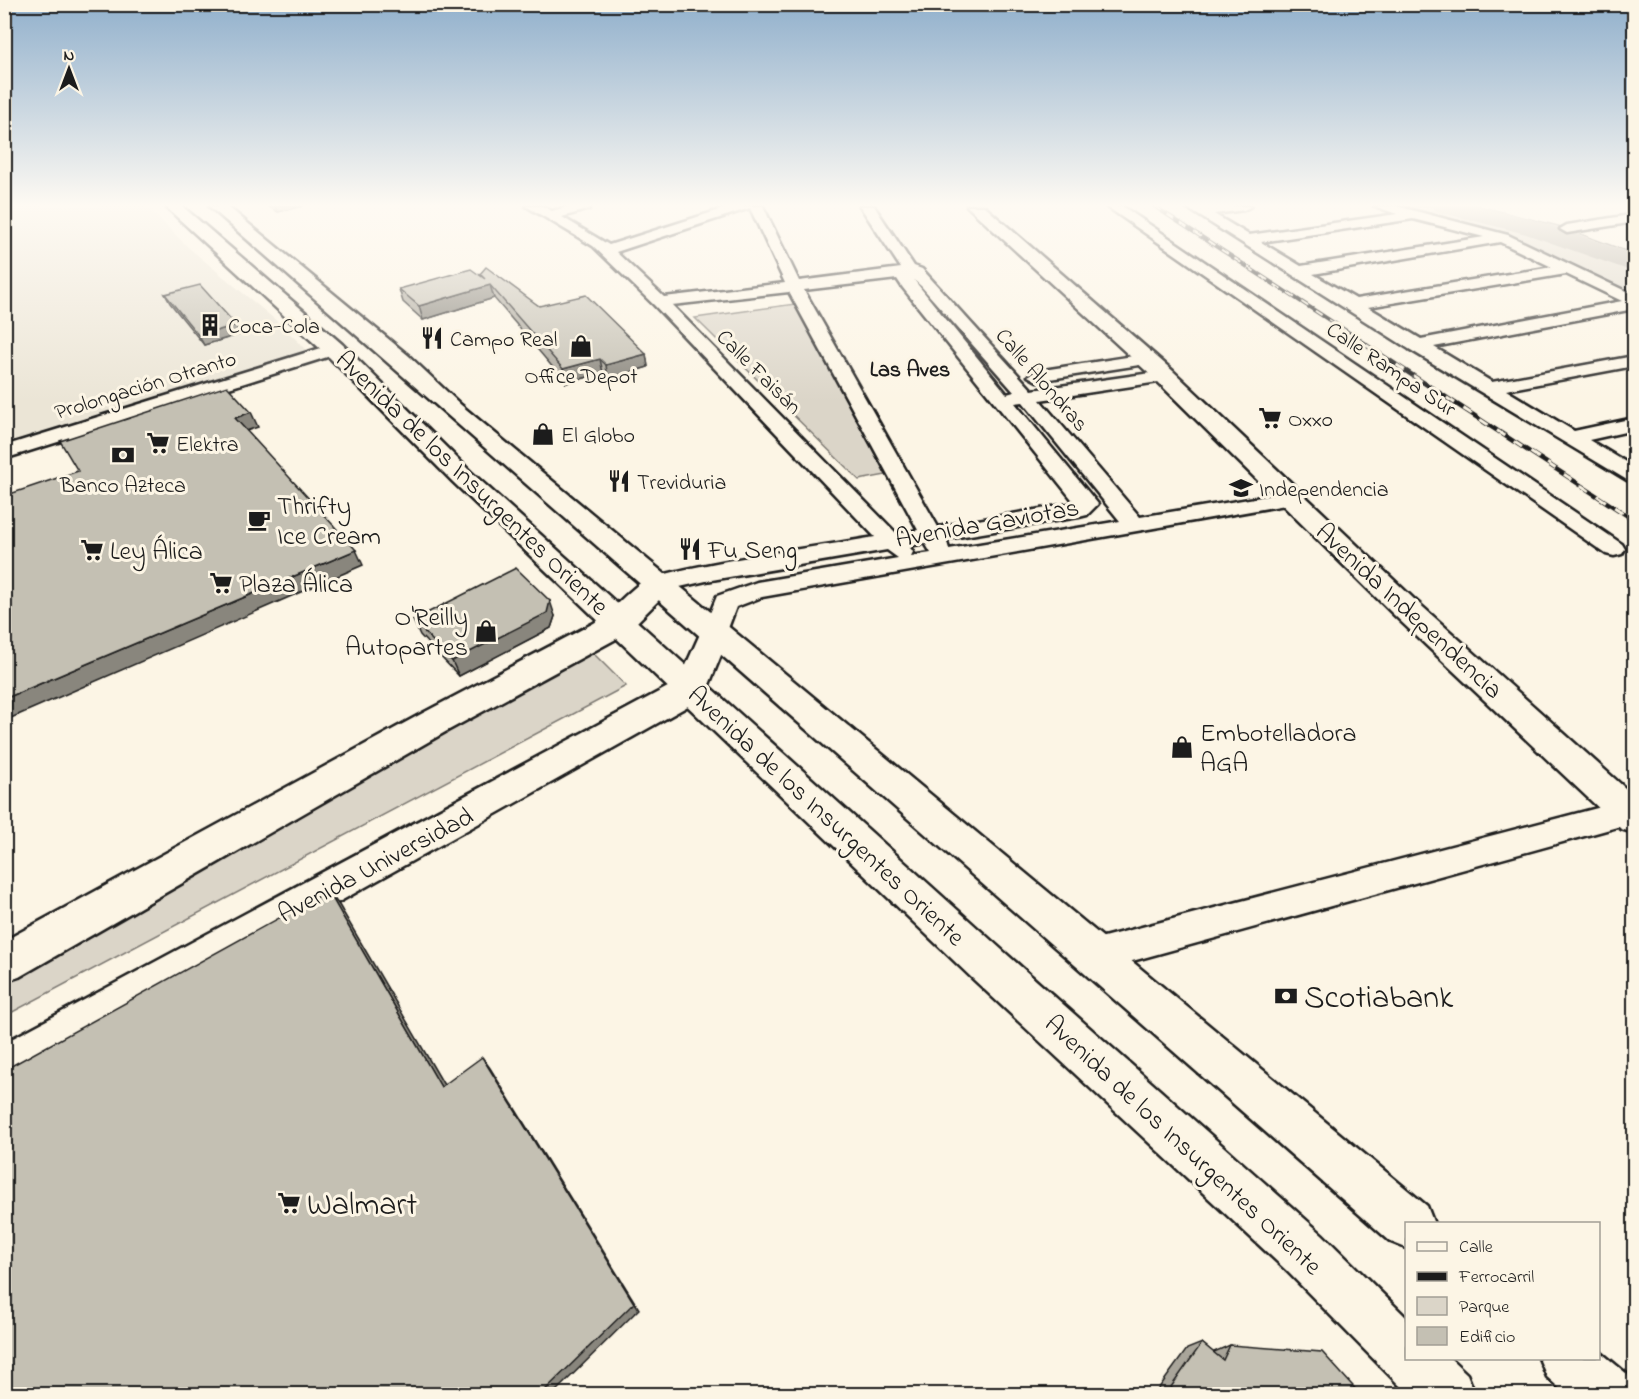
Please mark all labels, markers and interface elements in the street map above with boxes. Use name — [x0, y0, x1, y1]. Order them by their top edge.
north arrow — [39, 39, 99, 99]
text: N — [64, 44, 75, 68]
building icon: Coca-Cola — [197, 312, 223, 338]
place label: Coca-Cola — [228, 312, 320, 344]
street label: Calle Rampa Sur — [1319, 315, 1462, 426]
street label: Calle Alondras — [987, 322, 1095, 440]
street label: Calle Faisán — [708, 323, 808, 423]
restaurant icon: Campo Real — [419, 325, 445, 351]
place label: Campo Real — [450, 325, 558, 357]
shop icon: Office Depot — [568, 333, 594, 359]
street label: Avenida de los Insurgentes Oriente — [326, 343, 617, 626]
street label: Prolongación Otranto — [51, 344, 241, 431]
district label: Las Aves — [870, 355, 950, 387]
place label: Office Depot — [524, 362, 638, 394]
supermarket icon: Oxxo — [1257, 405, 1283, 431]
place label: Oxxo — [1288, 405, 1333, 437]
shop icon: El Globo — [530, 421, 556, 447]
place label: El Globo — [561, 421, 635, 453]
supermarket icon: Elektra — [145, 430, 171, 456]
place label: Elektra — [176, 430, 239, 462]
bank icon: Banco Azteca — [110, 442, 136, 468]
restaurant icon: Treviduria — [606, 468, 632, 494]
place label: Treviduria — [637, 468, 726, 500]
place label: Banco Azteca — [59, 471, 186, 503]
school or university icon: Independencia — [1228, 475, 1254, 501]
place label: Independencia — [1259, 475, 1389, 507]
place label: Thrifty Ice Cream — [277, 489, 381, 557]
street label: Avenida Gaviotas — [893, 490, 1082, 560]
cafe icon: Thrifty Ice Cream — [246, 507, 272, 533]
street label: Avenida Independencia — [1306, 515, 1510, 709]
place label: Fu Seng — [707, 533, 797, 571]
place label: Ley Álica — [110, 534, 203, 572]
restaurant icon: Fu Seng — [677, 536, 703, 562]
supermarket icon: Ley Álica — [79, 537, 105, 563]
place label: Plaza Álica — [239, 567, 353, 605]
supermarket icon: Plaza Álica — [208, 570, 234, 596]
place label: O'Reilly Autopartes — [345, 600, 468, 668]
shop icon: O'Reilly Autopartes — [473, 618, 499, 644]
street label: Avenida de los Insurgentes Oriente — [678, 678, 973, 957]
place label: Embotelladora AGA — [1200, 716, 1357, 784]
shop icon: Embotelladora AGA — [1169, 734, 1195, 760]
street label: Avenida Universidad — [272, 799, 481, 934]
place label: Scotiabank — [1304, 976, 1454, 1023]
bank icon: Scotiabank — [1273, 983, 1299, 1009]
street label: Avenida de los Insurgentes Oriente — [1035, 1007, 1330, 1286]
place label: Walmart — [307, 1183, 417, 1230]
supermarket icon: Walmart — [276, 1190, 302, 1216]
legend — [1405, 1222, 1600, 1360]
text: Calle — [1459, 1235, 1494, 1261]
text: Ferrocarril — [1458, 1265, 1534, 1291]
text: Parque — [1459, 1295, 1510, 1321]
text: Edificio — [1459, 1325, 1515, 1351]

